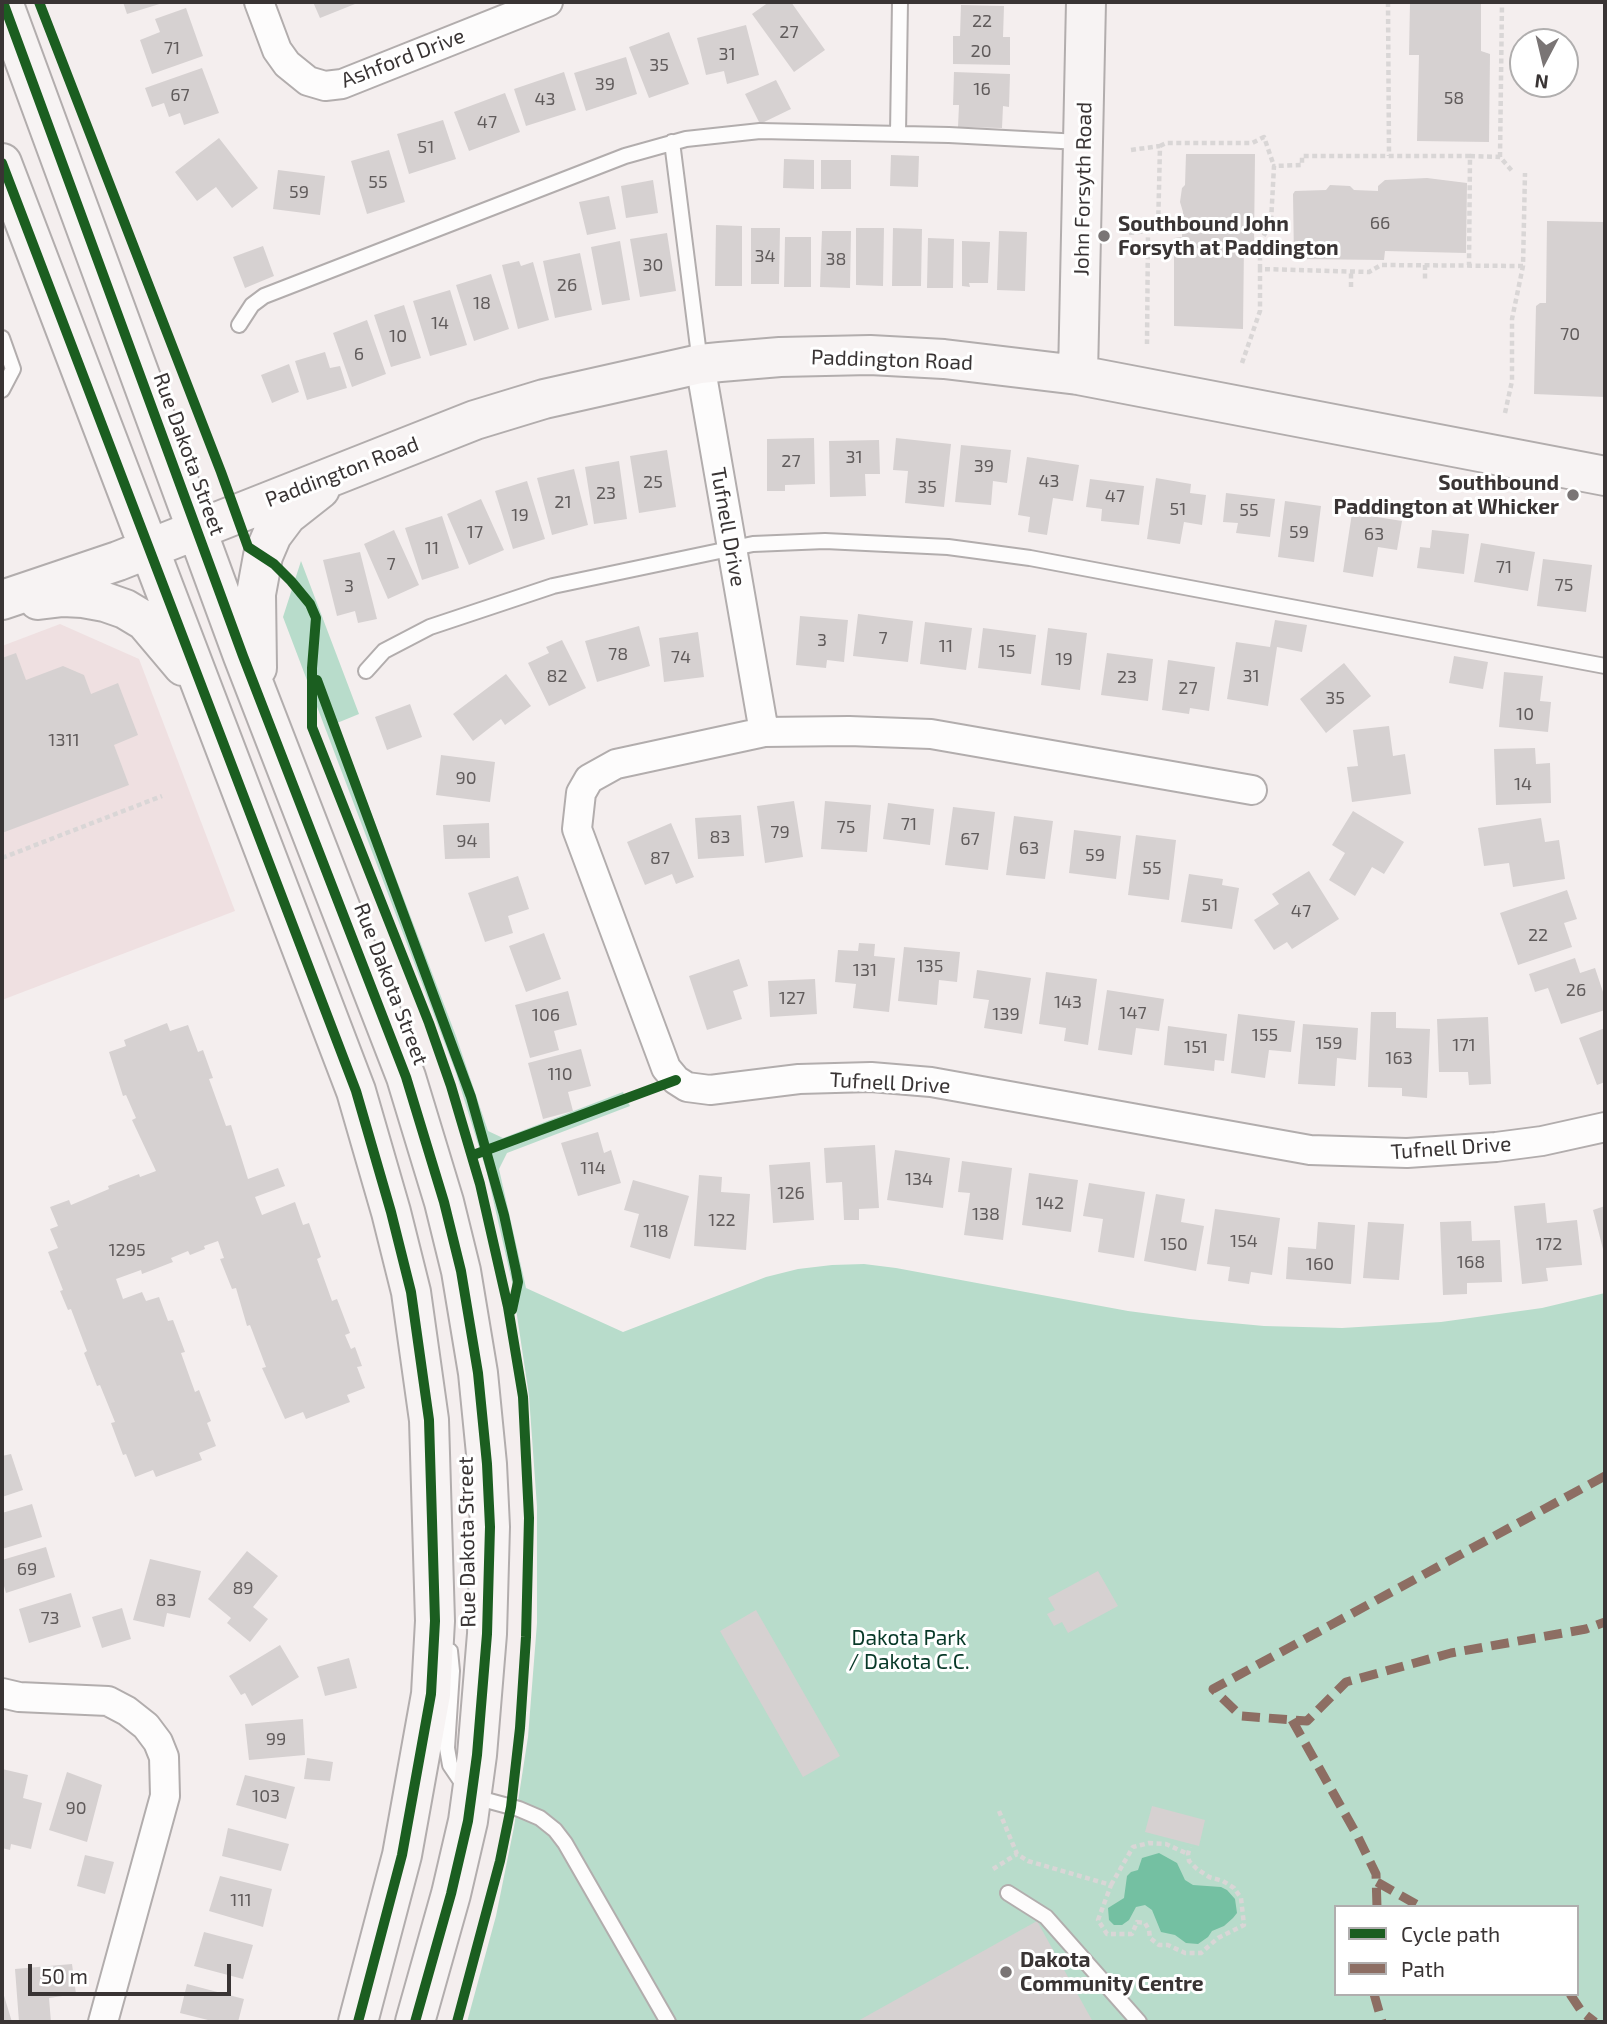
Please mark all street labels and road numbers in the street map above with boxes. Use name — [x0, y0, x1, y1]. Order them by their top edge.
street label: Ashford Drive — [338, 23, 468, 93]
street label: John Forsyth Road — [1069, 102, 1097, 276]
street label: Paddington Road — [811, 345, 973, 375]
street label: Rue Dakota Street — [148, 369, 230, 539]
street label: Paddington Road — [262, 431, 422, 513]
street label: Tufnell Drive — [705, 465, 751, 589]
street label: Rue Dakota Street — [349, 900, 433, 1068]
street label: Tufnell Drive — [829, 1067, 951, 1099]
street label: Tufnell Drive — [1390, 1131, 1512, 1165]
street label: Rue Dakota Street — [453, 1456, 481, 1628]

